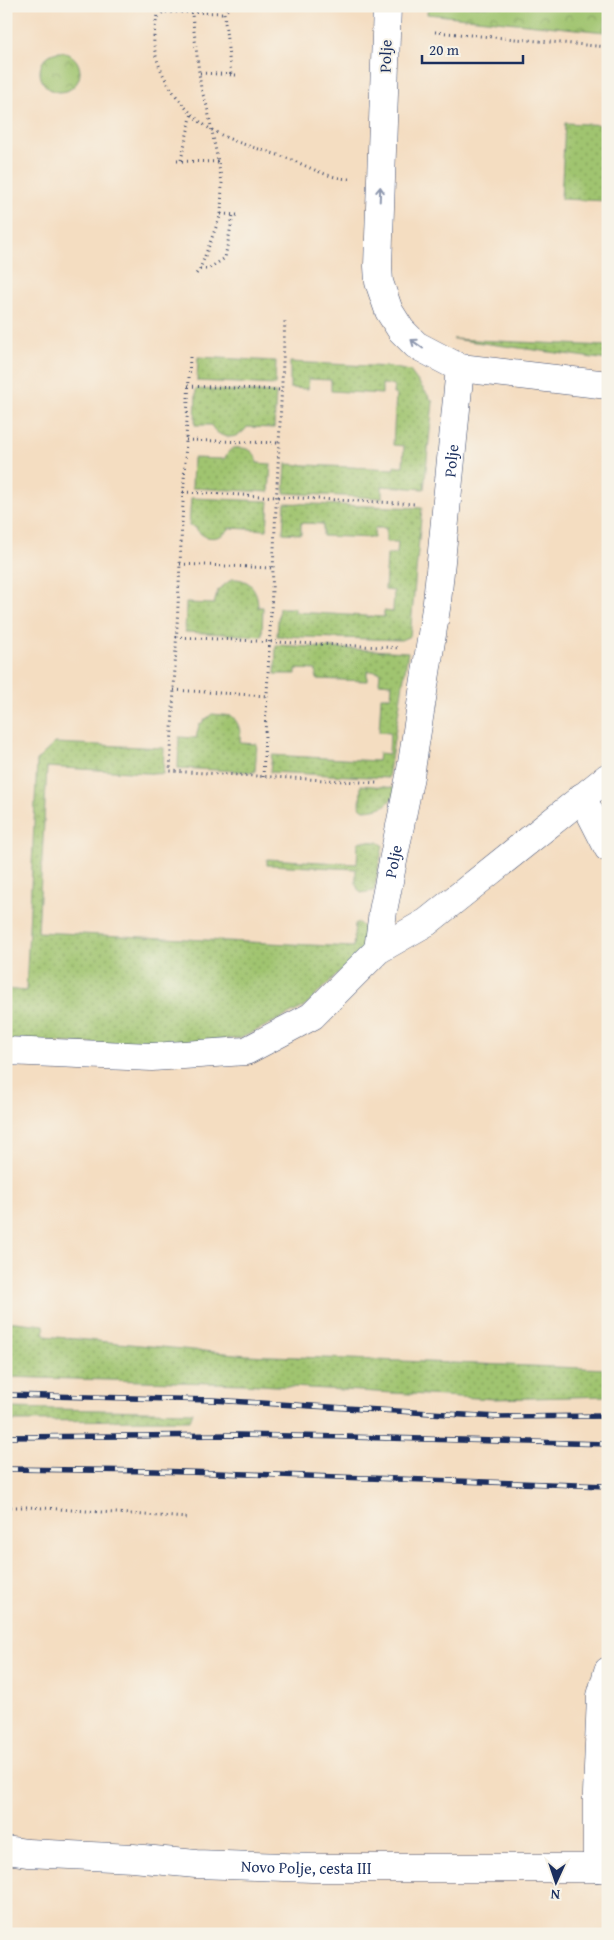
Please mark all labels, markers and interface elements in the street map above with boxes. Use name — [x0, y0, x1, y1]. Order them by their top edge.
scale bar — [422, 32, 523, 64]
street label: Polje — [372, 39, 398, 73]
text: 20 m — [429, 39, 460, 60]
one-way arrow — [376, 186, 385, 202]
one-way arrow — [410, 339, 424, 349]
street label: Polje — [437, 443, 464, 478]
street label: Polje — [378, 843, 408, 880]
street label: Novo Polje, cesta III — [241, 1854, 372, 1880]
north arrow — [532, 1858, 582, 1908]
text: N — [549, 1885, 561, 1905]

